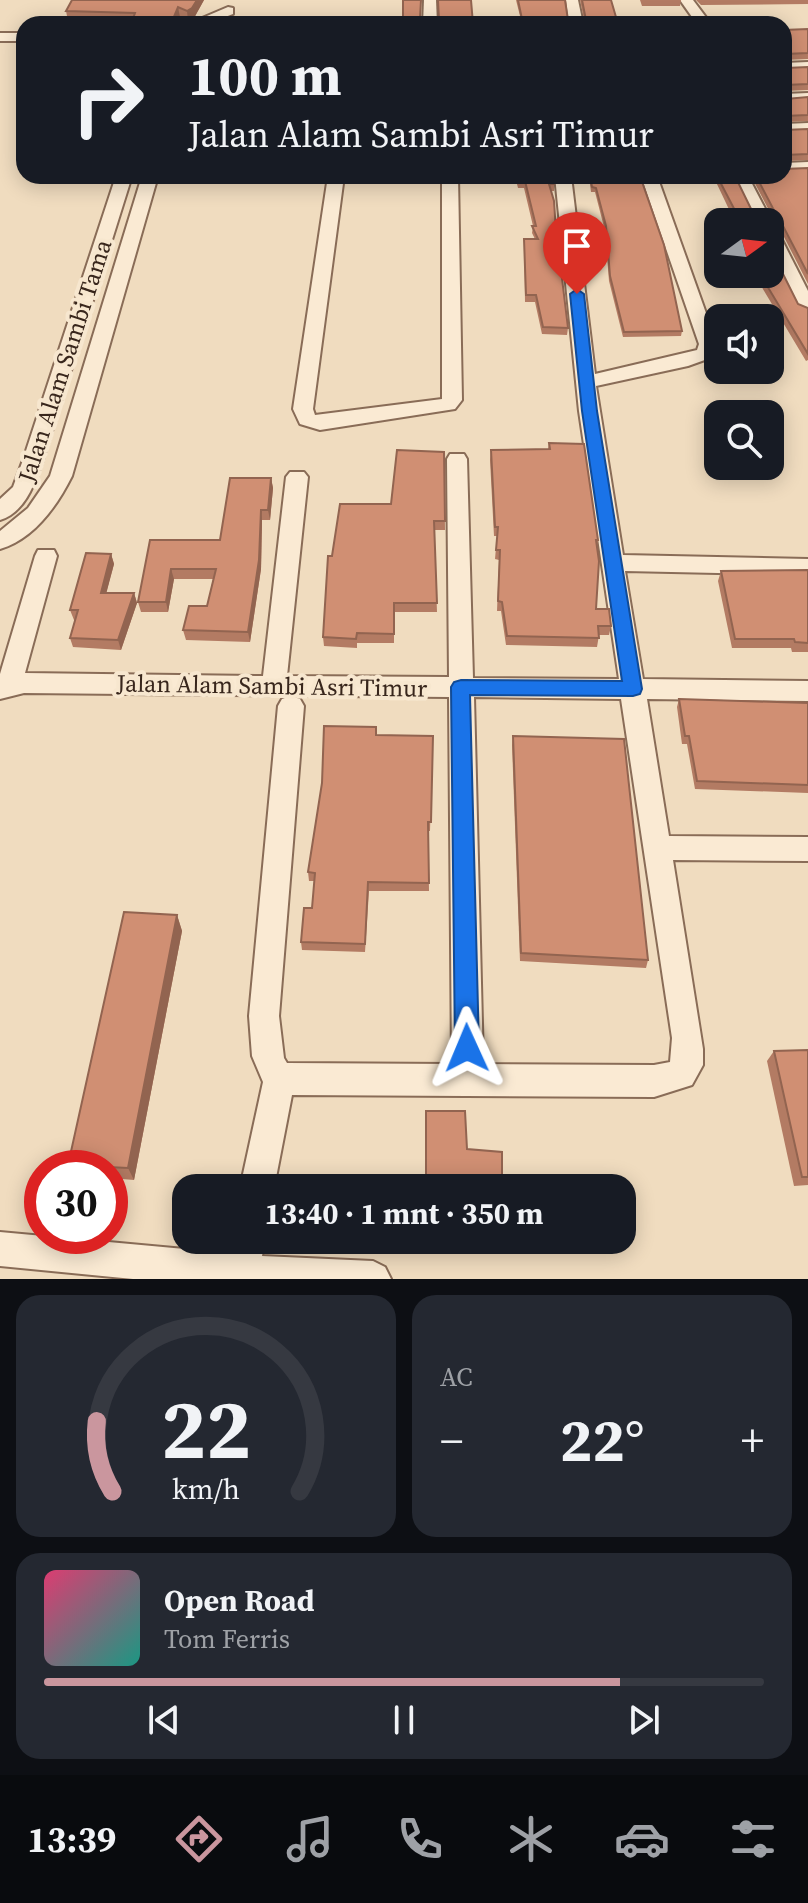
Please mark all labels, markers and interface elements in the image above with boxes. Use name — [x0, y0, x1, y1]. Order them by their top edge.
text: 100 m — [188, 37, 342, 114]
icon: right — [56, 48, 160, 152]
text: Jalan Alam Sambi Asri Timur — [188, 110, 654, 159]
north arrow — [704, 208, 784, 288]
map controls — [704, 208, 784, 480]
pin — [543, 212, 611, 294]
icon: arrive — [555, 224, 599, 268]
street label: Jalan Alam Sambi Tama — [9, 234, 120, 487]
button: sound — [704, 304, 784, 384]
button: search — [704, 400, 784, 480]
street label: Jalan Alam Sambi Asri Timur — [115, 666, 428, 705]
position arrow — [425, 1006, 509, 1090]
speed limit sign: 30 — [24, 1150, 128, 1254]
text: 13:40 · 1 mnt · 350 m — [264, 1193, 544, 1234]
text: AC — [440, 1359, 473, 1395]
text: 22 — [161, 1372, 251, 1486]
text: 22° — [560, 1399, 644, 1481]
text: − — [440, 1410, 463, 1471]
text: + — [741, 1410, 764, 1471]
text: km/h — [172, 1469, 240, 1509]
text: Open Road — [164, 1580, 315, 1621]
text: Tom Ferris — [164, 1621, 290, 1657]
icon: previous — [142, 1698, 186, 1742]
icon: pause — [382, 1698, 426, 1742]
icon: next — [622, 1698, 666, 1742]
icon: directions — [171, 1811, 227, 1867]
icon: music — [282, 1811, 338, 1867]
icon: phone — [392, 1811, 448, 1867]
icon: climate — [503, 1811, 559, 1867]
icon: car — [614, 1811, 670, 1867]
icon: filters — [725, 1811, 781, 1867]
text: 13:39 — [27, 1815, 116, 1864]

